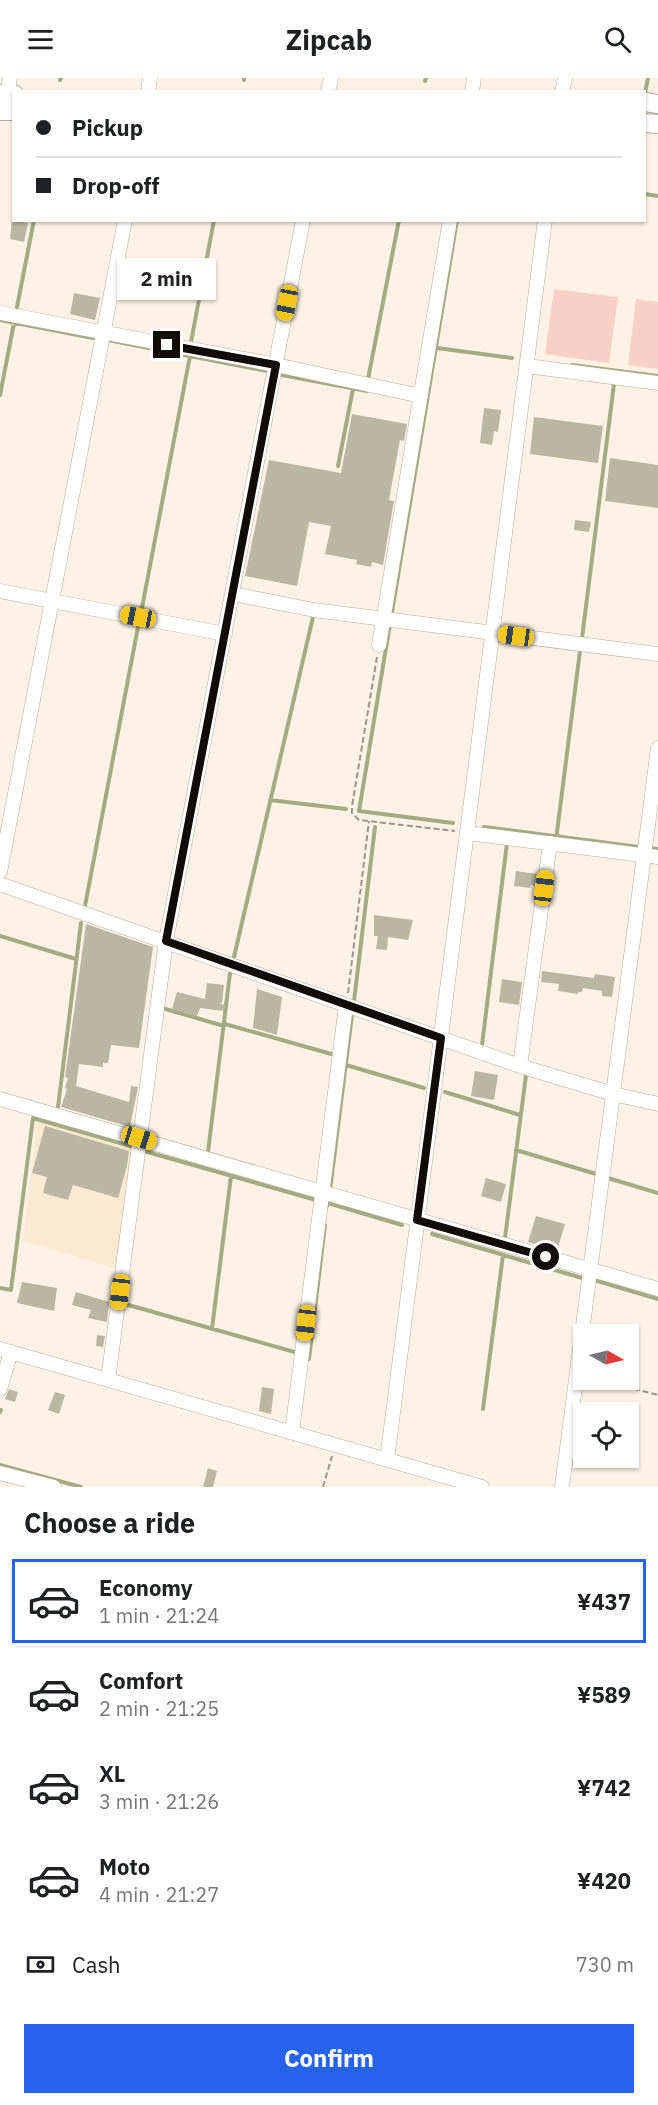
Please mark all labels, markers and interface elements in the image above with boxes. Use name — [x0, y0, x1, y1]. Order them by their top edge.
text: Zipcab — [286, 22, 372, 57]
icon: menu — [24, 23, 57, 56]
icon: search — [601, 23, 634, 56]
text: Pickup — [72, 113, 143, 142]
text: Drop-off — [72, 171, 159, 200]
callout: 2 min — [118, 258, 216, 300]
text: 2 min — [140, 265, 193, 292]
car — [275, 284, 299, 322]
route end — [153, 331, 180, 358]
car — [119, 605, 157, 629]
car — [497, 625, 535, 647]
car — [533, 869, 555, 907]
car — [119, 1124, 159, 1152]
route start — [532, 1243, 559, 1270]
car — [109, 1273, 131, 1311]
car — [295, 1304, 317, 1342]
north arrow — [573, 1324, 639, 1390]
map controls — [573, 1324, 639, 1468]
button: locate — [573, 1402, 639, 1468]
text: Choose a ride — [24, 1505, 195, 1540]
text: Economy — [99, 1573, 193, 1602]
icon: car — [27, 1574, 81, 1628]
text: ¥437 — [577, 1587, 631, 1616]
text: 1 min · 21:24 — [99, 1602, 219, 1629]
text: Comfort — [99, 1666, 183, 1695]
icon: car — [27, 1667, 81, 1721]
text: ¥589 — [577, 1680, 631, 1709]
text: 2 min · 21:25 — [99, 1695, 219, 1722]
text: XL — [99, 1759, 125, 1788]
icon: car — [27, 1760, 81, 1814]
text: ¥742 — [577, 1773, 631, 1802]
text: 3 min · 21:26 — [99, 1788, 219, 1815]
text: Moto — [99, 1852, 150, 1881]
icon: car — [27, 1853, 81, 1907]
text: ¥420 — [577, 1866, 631, 1895]
text: 4 min · 21:27 — [99, 1881, 219, 1908]
icon: cash — [24, 1948, 57, 1981]
text: Cash — [72, 1950, 121, 1979]
text: 730 m — [576, 1951, 634, 1978]
button: Confirm — [24, 2024, 634, 2093]

